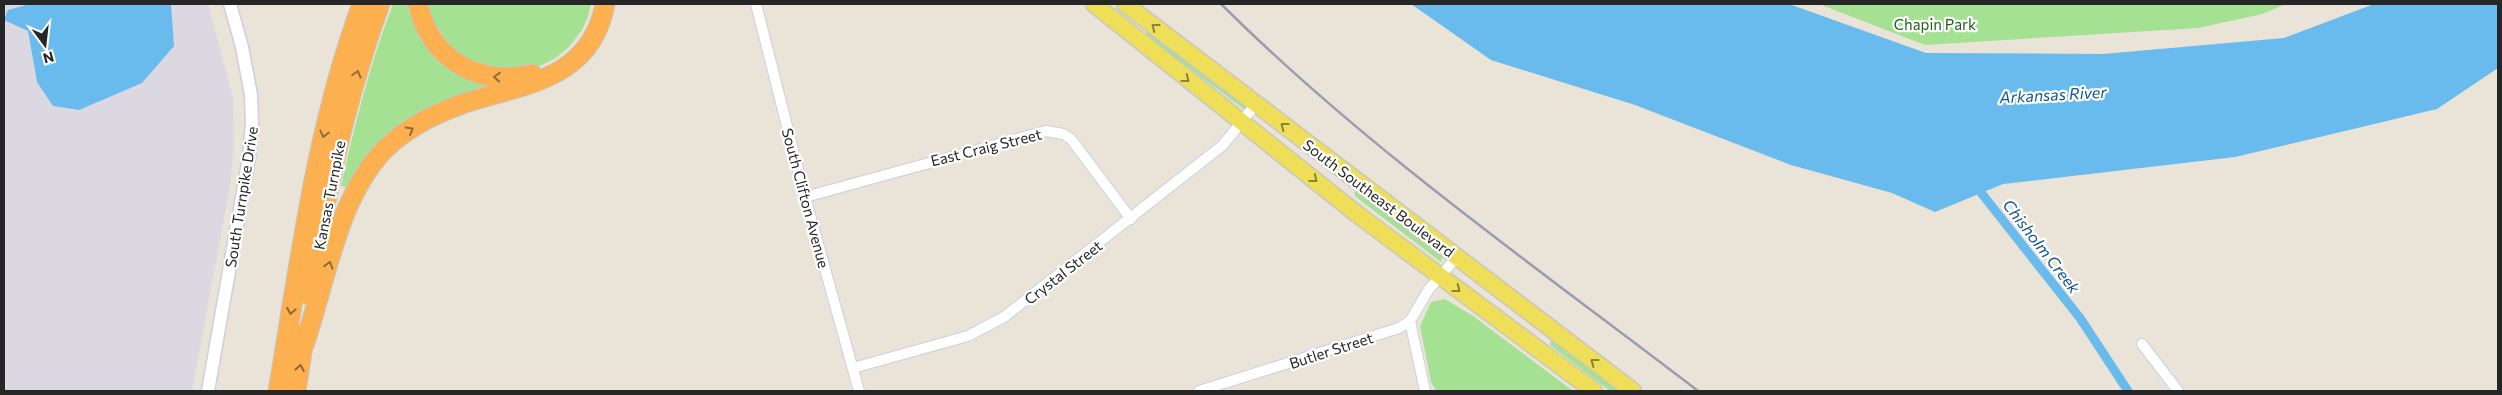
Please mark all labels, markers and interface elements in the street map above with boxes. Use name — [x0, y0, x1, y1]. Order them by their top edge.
park label: Chapin Park — [1894, 15, 1976, 33]
north arrow — [20, 20, 70, 70]
one-way arrow — [1151, 24, 1161, 33]
text: N — [41, 48, 56, 68]
one-way arrow — [351, 71, 361, 79]
one-way arrow — [493, 72, 501, 83]
one-way arrow — [1180, 73, 1189, 81]
water label: Arkansas River — [1998, 82, 2108, 106]
one-way arrow — [1280, 123, 1290, 132]
street label: South Turnpike Drive — [221, 125, 261, 269]
street label: East Craig Street — [929, 125, 1043, 169]
one-way arrow — [404, 126, 413, 136]
street label: South Clifton Avenue — [779, 126, 833, 270]
one-way arrow — [319, 130, 330, 139]
street label: South Southeast Boulevard — [1300, 135, 1458, 261]
street label: Kansas Turnpike — [310, 139, 348, 251]
one-way arrow — [1308, 174, 1317, 182]
water label: Chisholm Creek — [1999, 195, 2085, 297]
street label: Crystal Street — [1020, 236, 1106, 308]
one-way arrow — [324, 262, 334, 270]
one-way arrow — [1451, 283, 1460, 291]
one-way arrow — [287, 307, 297, 316]
street label: Butler Street — [1287, 328, 1375, 372]
one-way arrow — [1591, 358, 1600, 367]
one-way arrow — [294, 364, 304, 373]

